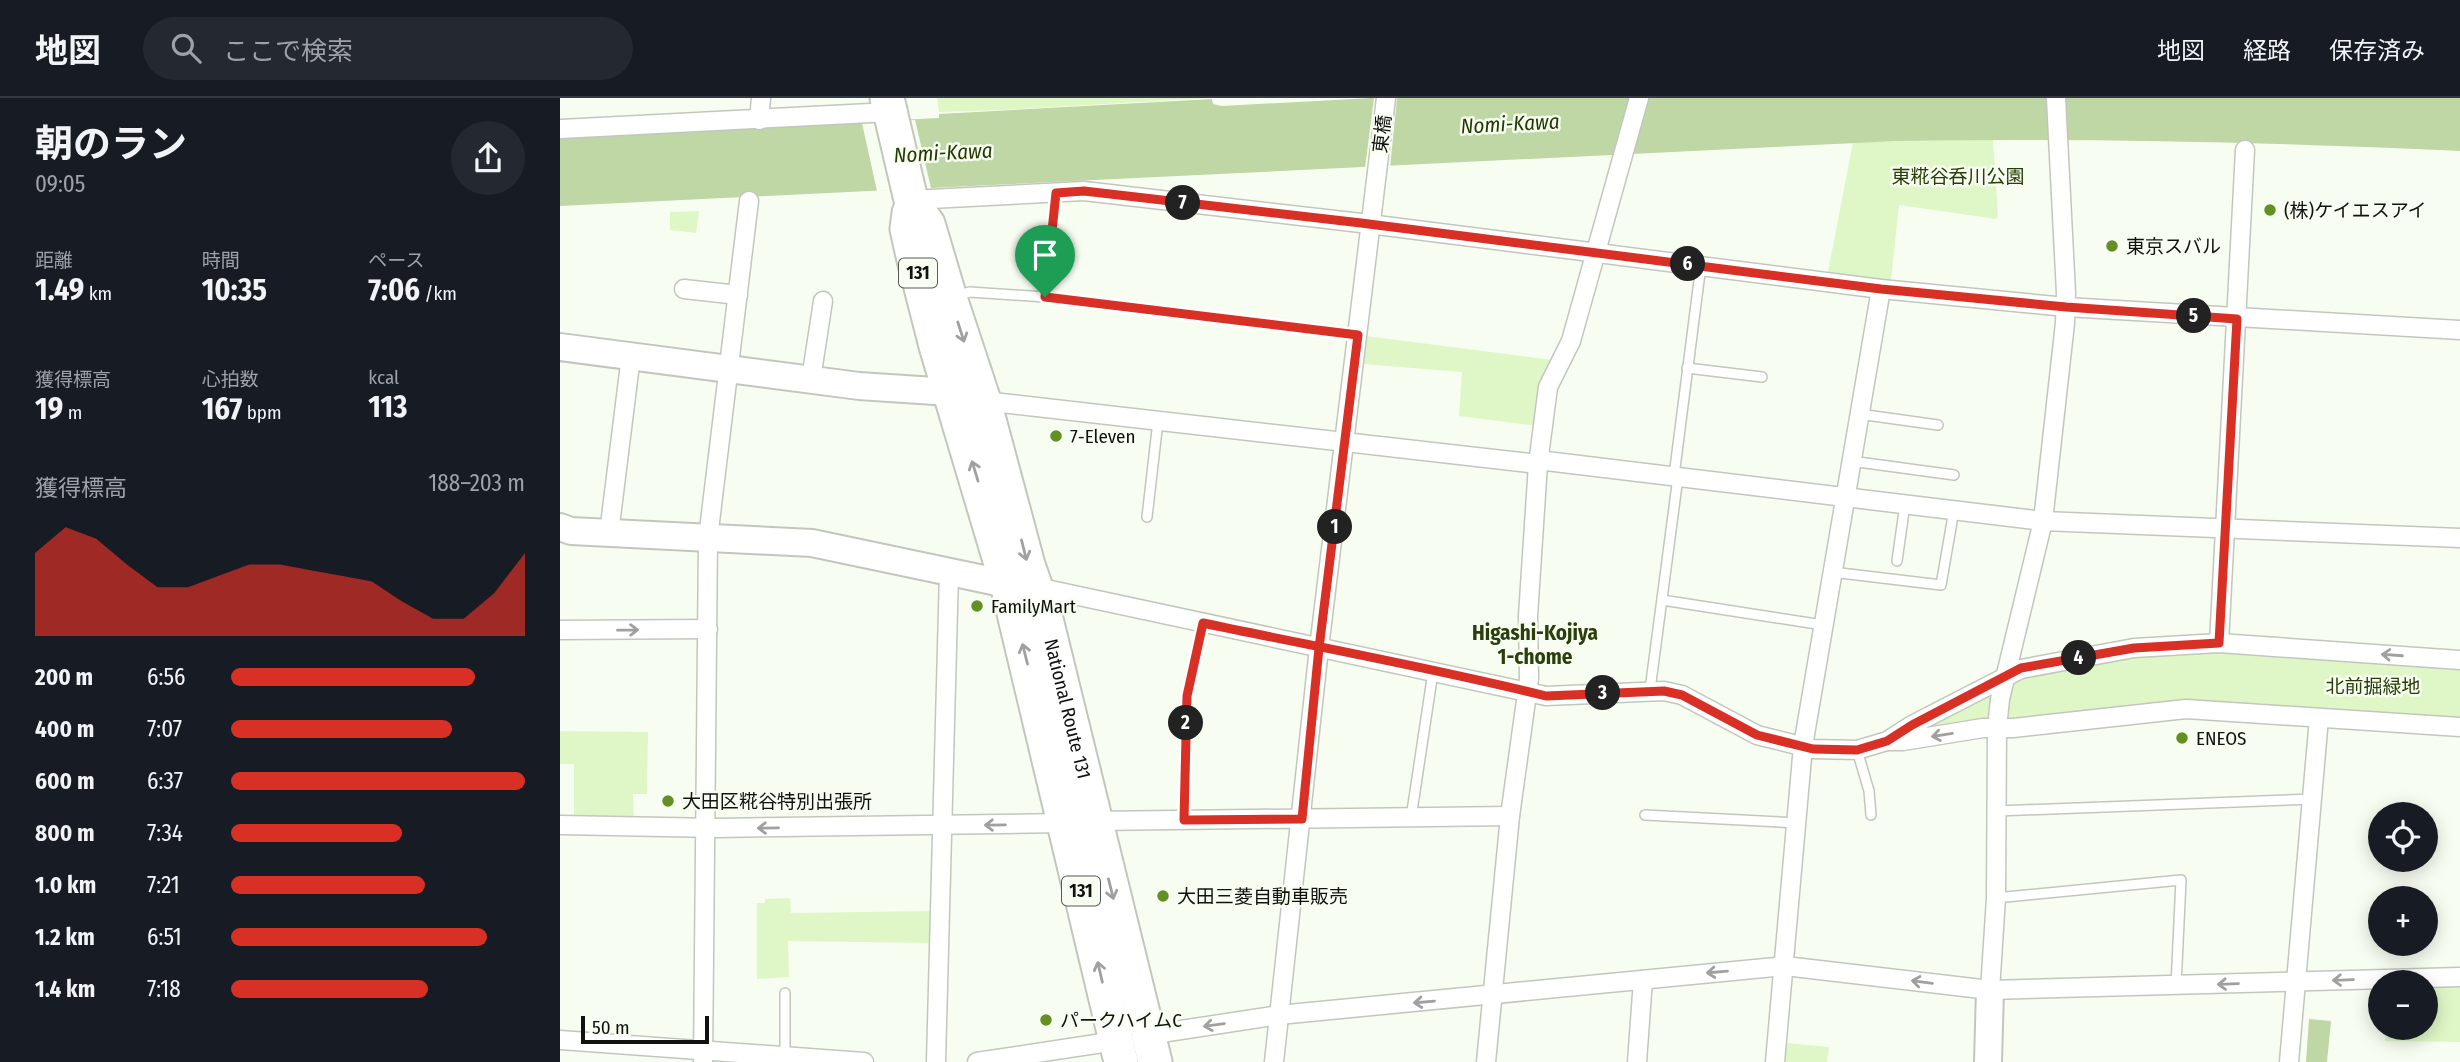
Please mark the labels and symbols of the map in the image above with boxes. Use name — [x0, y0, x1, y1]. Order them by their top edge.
water label: Nomi-Kawa — [1460, 108, 1560, 140]
street label: 東橋 — [1368, 114, 1396, 154]
water label: Nomi-Kawa — [893, 137, 993, 169]
park label: 東糀谷呑川公園 — [1891, 165, 2025, 188]
pin: 7 — [1166, 186, 1200, 220]
place label: (株)ケイエスアイ — [2284, 199, 2427, 222]
marker: (株)ケイエスアイ — [2262, 202, 2278, 218]
pin — [1015, 225, 1075, 297]
place label: 東京スバル — [2126, 235, 2221, 258]
marker: 東京スバル — [2104, 238, 2120, 254]
pin: 6 — [1670, 246, 1706, 282]
road number: 131 — [899, 258, 937, 288]
pin: 5 — [2176, 298, 2212, 333]
one-way arrow — [955, 320, 968, 342]
place label: 7-Eleven — [1070, 425, 1136, 448]
marker: 7-Eleven — [1048, 428, 1064, 444]
one-way arrow — [968, 460, 981, 482]
pin: 1 — [1318, 510, 1352, 544]
one-way arrow — [1018, 538, 1031, 561]
place label: FamilyMart — [991, 595, 1077, 618]
marker: FamilyMart — [969, 598, 985, 614]
district label: Higashi-Kojiya 1-chome — [1472, 620, 1598, 670]
one-way arrow — [616, 623, 639, 637]
street label: National Route 131 — [1040, 636, 1096, 781]
pin: 4 — [2062, 640, 2096, 676]
one-way arrow — [1018, 643, 1031, 666]
one-way arrow — [2381, 648, 2404, 661]
park label: 北前掘緑地 — [2325, 675, 2421, 698]
pin: 3 — [1586, 676, 1620, 710]
pin: 2 — [1168, 706, 1204, 740]
place label: ENEOS — [2196, 727, 2246, 750]
one-way arrow — [1931, 729, 1954, 742]
marker: ENEOS — [2174, 730, 2190, 746]
place label: 大田区糀谷特別出張所 — [682, 790, 872, 813]
marker: 大田区糀谷特別出張所 — [660, 793, 676, 809]
one-way arrow — [984, 818, 1007, 831]
one-way arrow — [756, 821, 779, 835]
road number: 131 — [1062, 876, 1100, 906]
one-way arrow — [1105, 877, 1118, 900]
place label: 大田三菱自動車販売 — [1177, 885, 1348, 908]
marker: 大田三菱自動車販売 — [1155, 888, 1171, 904]
one-way arrow — [1093, 961, 1106, 984]
one-way arrow — [1706, 966, 1729, 979]
one-way arrow — [2332, 974, 2355, 987]
one-way arrow — [1911, 975, 1934, 988]
one-way arrow — [2217, 977, 2240, 990]
one-way arrow — [1413, 996, 1436, 1009]
place label: パークハイムC — [1060, 1009, 1182, 1032]
marker: パークハイムC — [1038, 1012, 1054, 1028]
scale bar — [581, 1013, 709, 1045]
one-way arrow — [1203, 1019, 1225, 1032]

